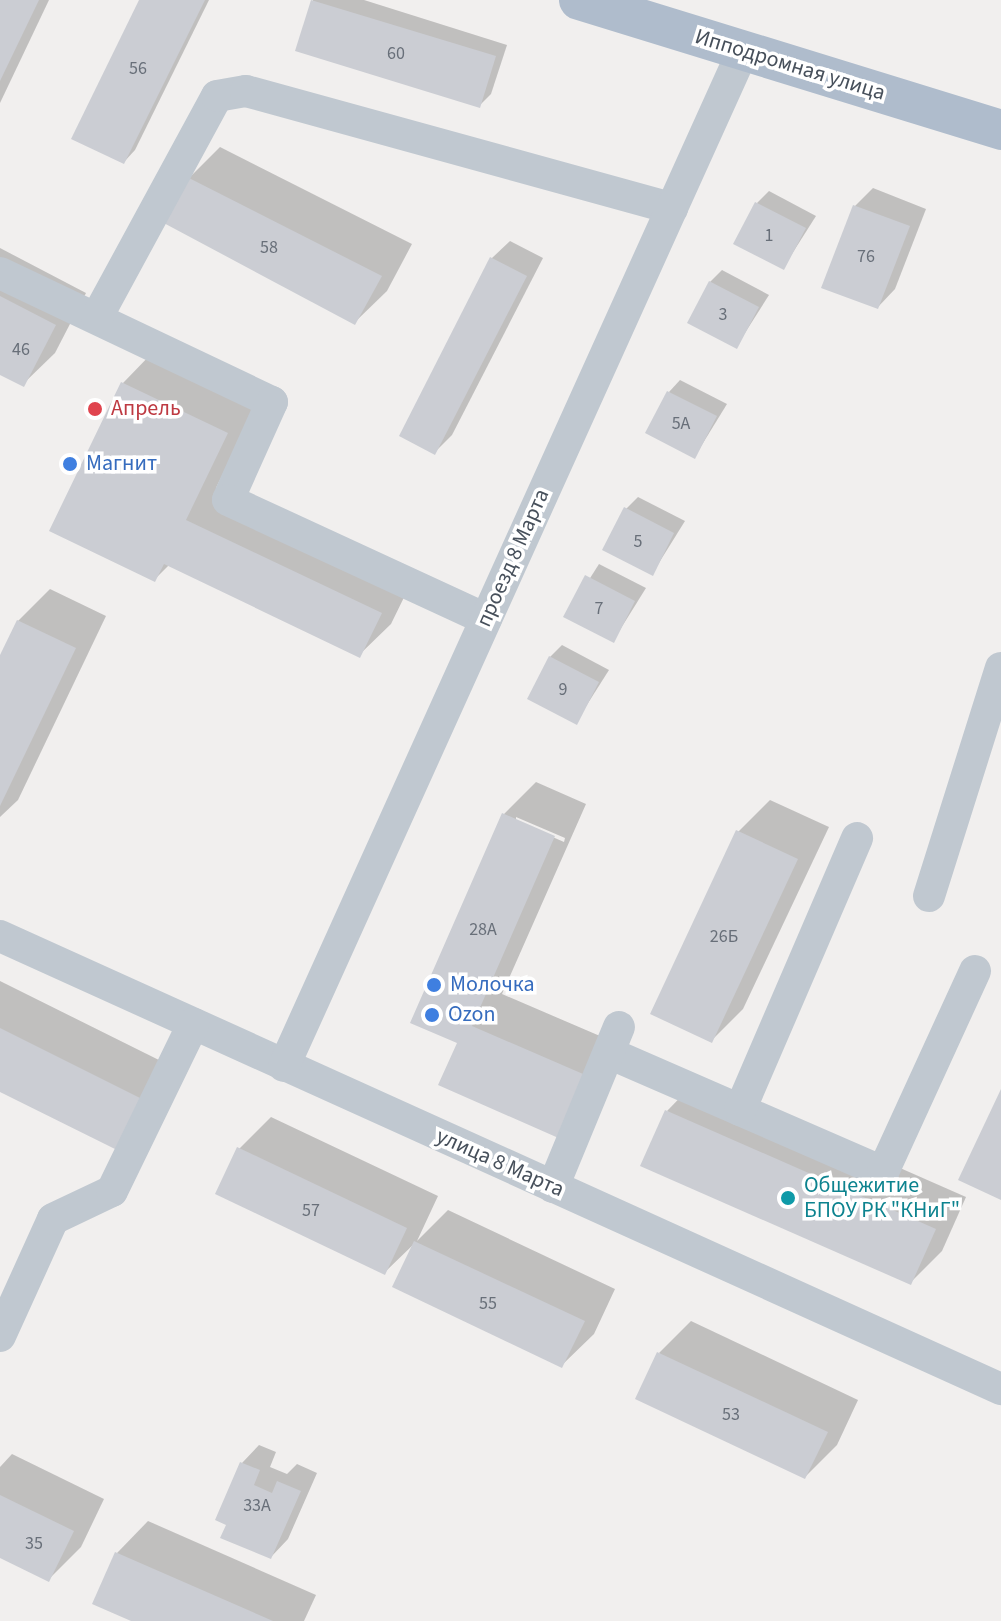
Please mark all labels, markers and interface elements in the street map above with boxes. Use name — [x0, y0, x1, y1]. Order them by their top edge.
street label: Ипподромная улица — [692, 23, 888, 107]
house number: 60 — [387, 43, 405, 65]
house number: 56 — [129, 58, 147, 80]
house number: 1 — [765, 225, 773, 247]
house number: 58 — [260, 237, 278, 259]
house number: 76 — [857, 246, 875, 268]
house number: 3 — [719, 304, 727, 326]
house number: 46 — [12, 339, 30, 361]
place label: Апрель — [111, 396, 181, 422]
marker: Апрель — [86, 400, 104, 418]
house number: 5А — [672, 413, 690, 435]
place label: Магнит — [86, 451, 157, 477]
marker: Магнит — [61, 455, 79, 473]
street label: проезд 8 Марта — [471, 485, 555, 631]
house number: 5 — [634, 531, 642, 553]
house number: 7 — [595, 598, 603, 620]
house number: 9 — [559, 679, 567, 701]
house number: 28А — [469, 919, 497, 941]
house number: 26Б — [710, 926, 738, 948]
place label: Молочка — [450, 972, 535, 998]
marker: Молочка — [425, 976, 443, 994]
place label: Ozon — [448, 1002, 496, 1028]
marker: Ozon — [423, 1006, 441, 1024]
street label: улица 8 Марта — [432, 1123, 568, 1203]
place label: Общежитие БПОУ РК "КНиГ" — [804, 1172, 960, 1224]
marker: Общежитие БПОУ РК "КНиГ" — [779, 1189, 797, 1207]
house number: 57 — [302, 1200, 320, 1222]
house number: 55 — [479, 1293, 497, 1315]
house number: 53 — [722, 1404, 740, 1426]
house number: 33А — [243, 1495, 271, 1517]
house number: 35 — [25, 1533, 43, 1555]

